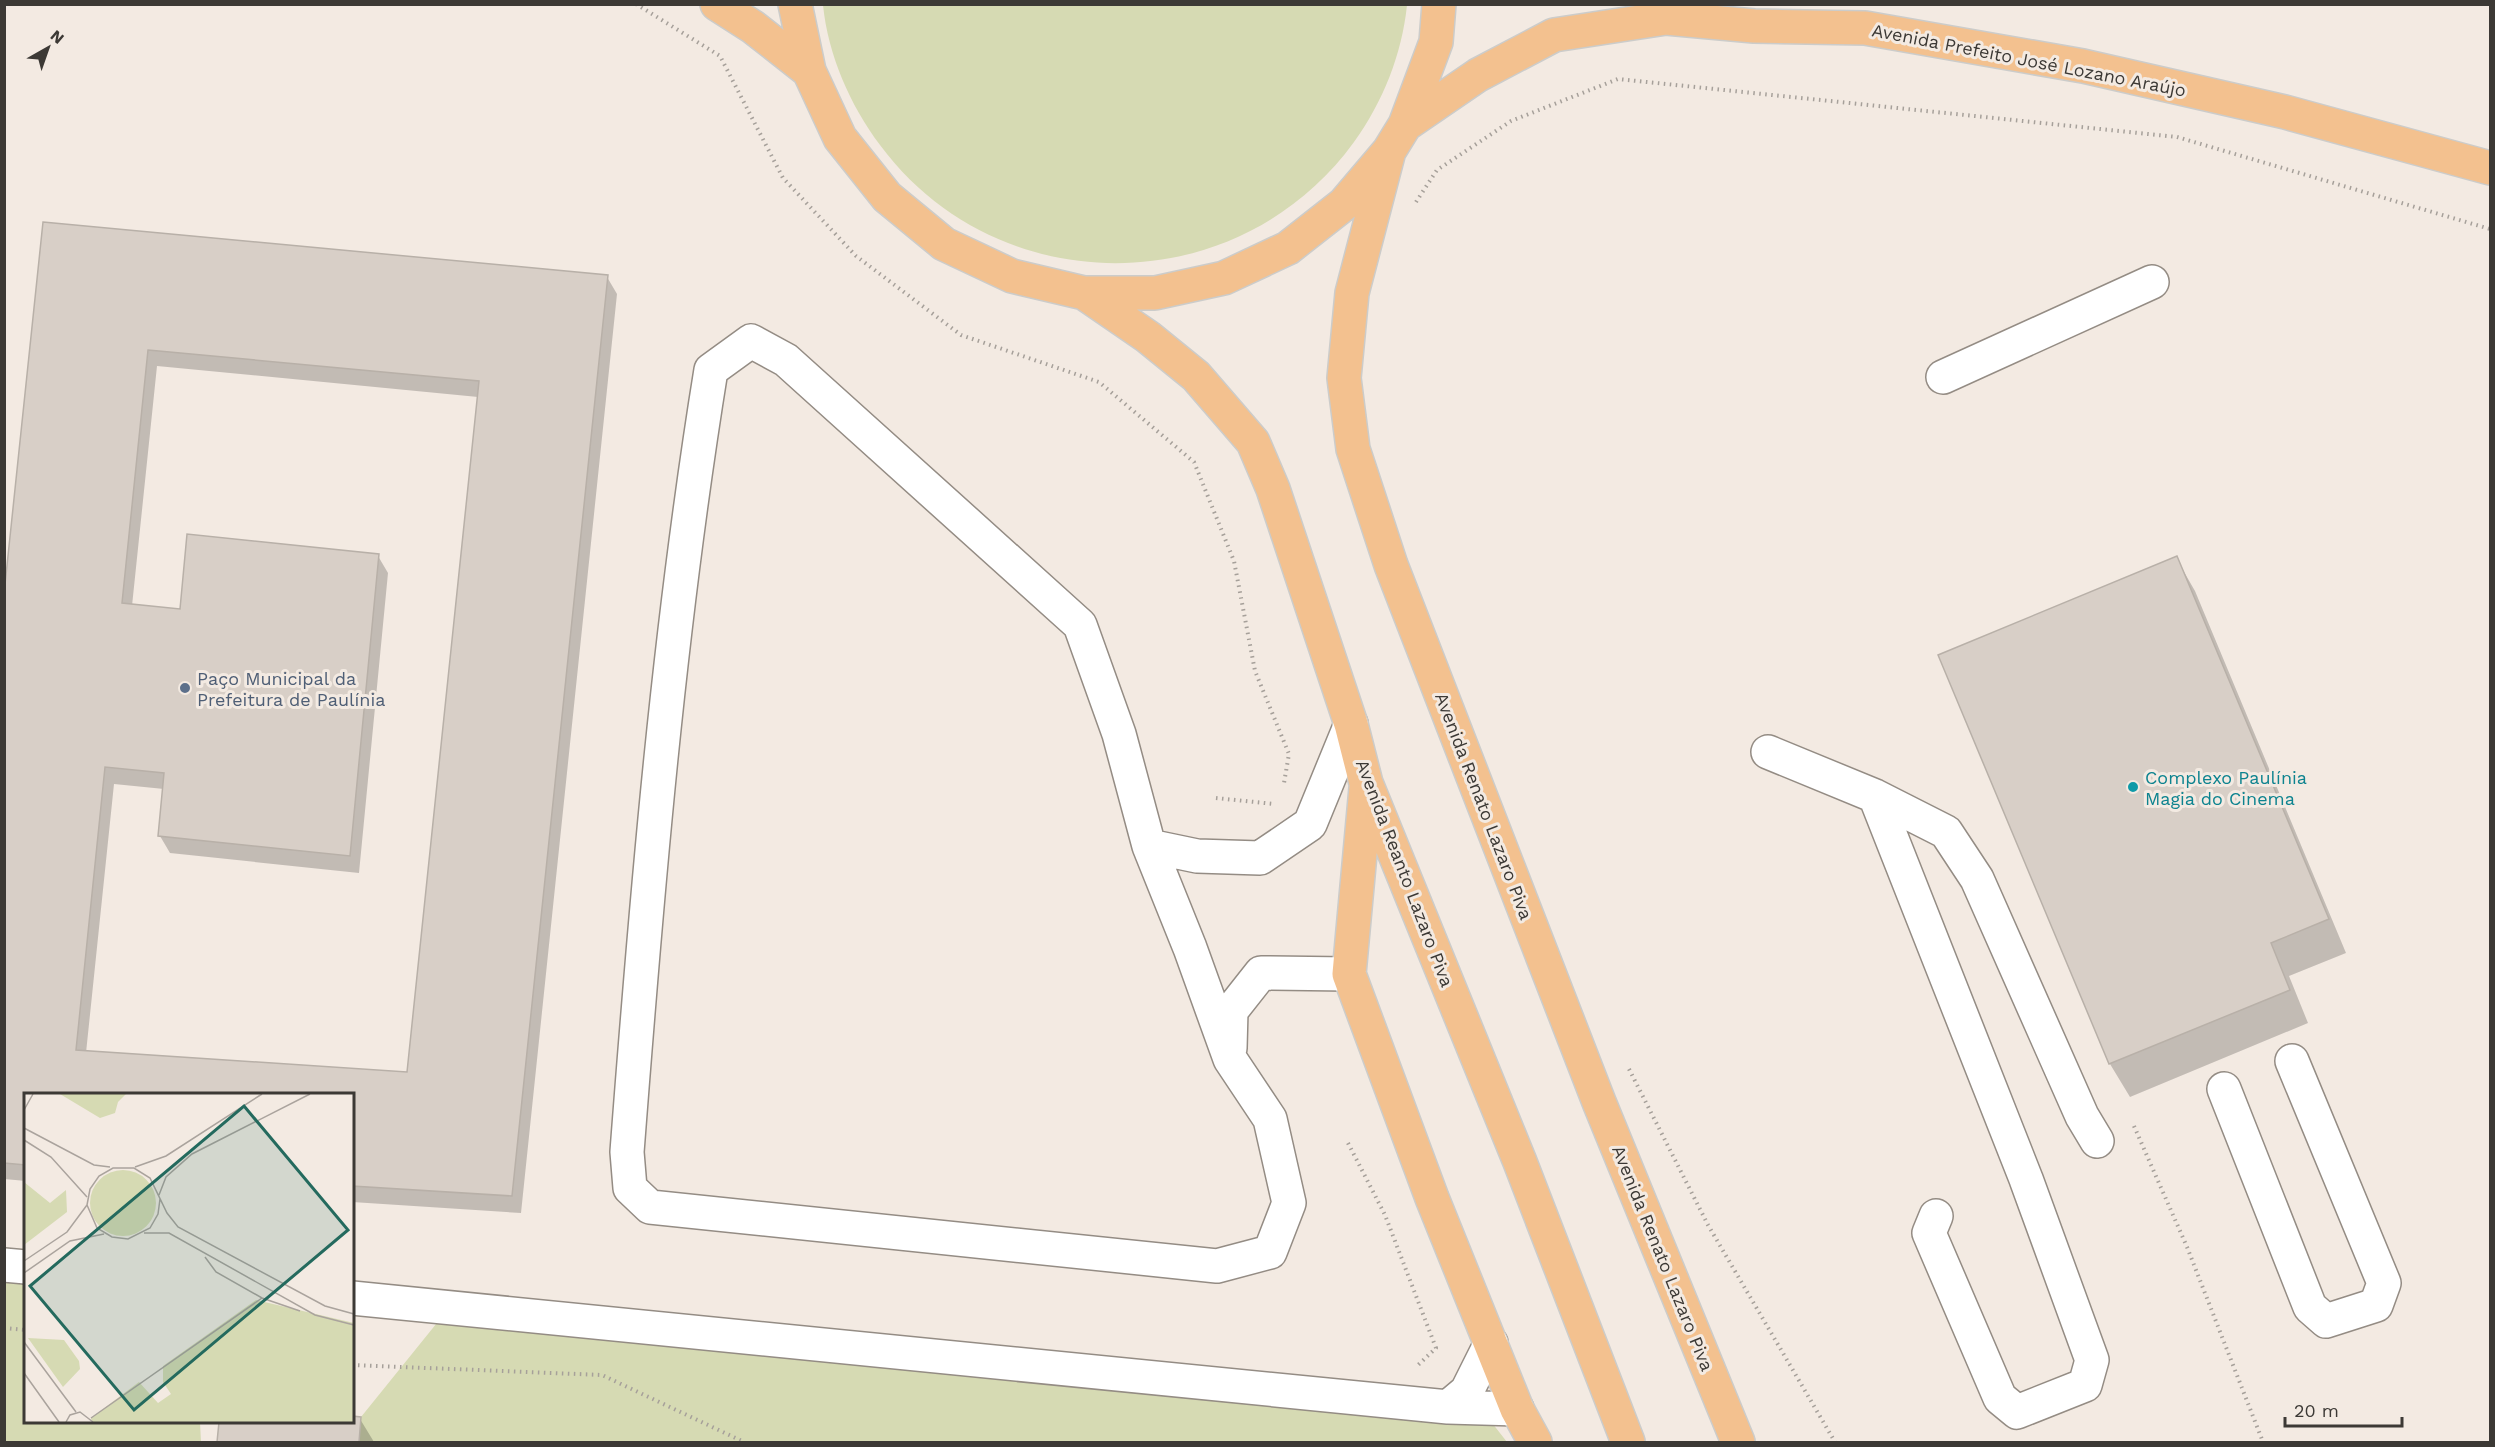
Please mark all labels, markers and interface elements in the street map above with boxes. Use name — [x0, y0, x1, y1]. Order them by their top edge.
north arrow — [18, 18, 78, 78]
street label: Avenida Prefeito José Lozano Araújo — [1870, 19, 2188, 101]
text: N — [47, 26, 68, 48]
place label: Paço Municipal da Prefeitura de Paulínia — [197, 668, 385, 710]
marker: Paço Municipal da Prefeitura de Paulínia — [178, 681, 192, 695]
street label: Avenida Renato Lazaro Piva — [1431, 690, 1537, 922]
street label: Avenida Reanto Lazaro Piva — [1352, 756, 1458, 990]
place label: Complexo Paulínia Magia do Cinema — [2145, 767, 2307, 809]
marker: Complexo Paulínia Magia do Cinema — [2126, 780, 2140, 794]
inset map — [24, 1093, 354, 1423]
street label: Avenida Renato Lazaro Piva — [1608, 1142, 1718, 1374]
scale bar — [2285, 1390, 2402, 1428]
text: 20 m — [2294, 1400, 2339, 1421]

